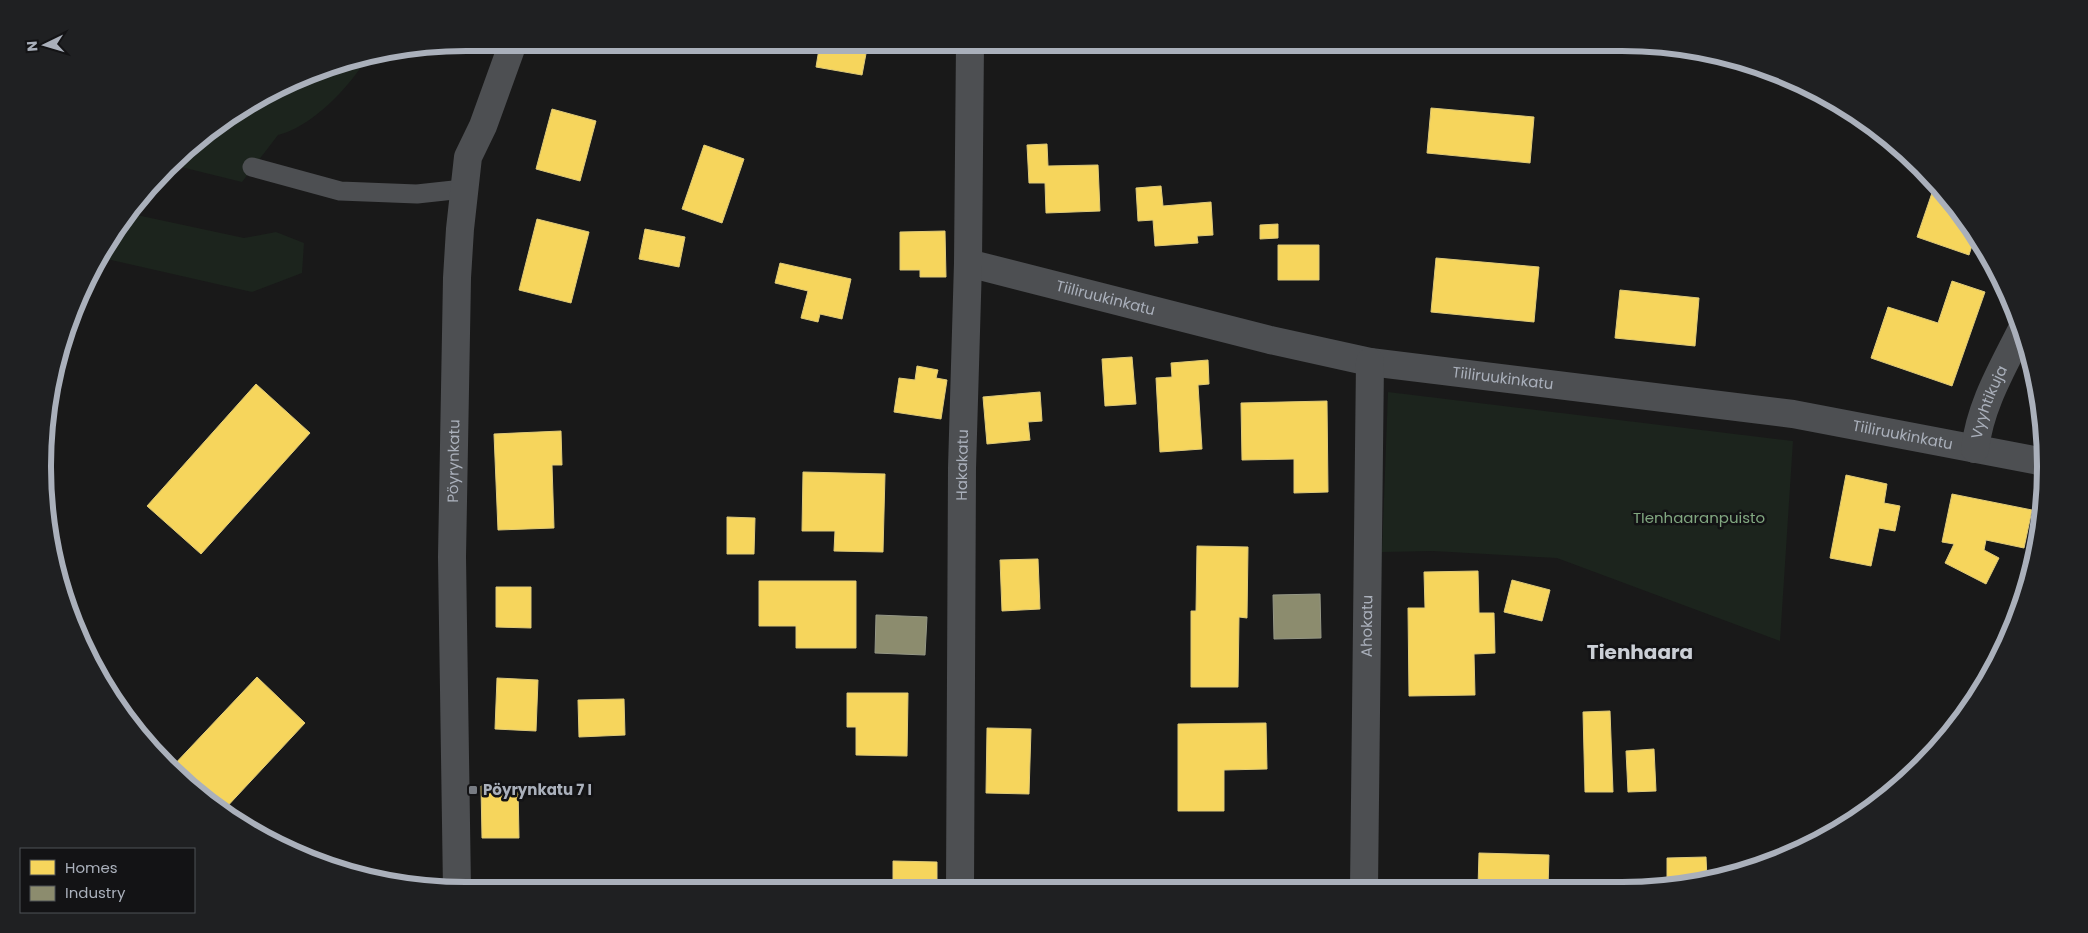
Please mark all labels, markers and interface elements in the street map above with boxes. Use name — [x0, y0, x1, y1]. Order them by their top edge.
north arrow — [20, 20, 70, 70]
text: N — [22, 40, 42, 52]
street label: Tiiliruukinkatu — [1054, 275, 1158, 320]
street label: Tiiliruukinkatu — [1451, 361, 1555, 394]
street label: Vyyhtikuja — [1966, 362, 2012, 441]
street label: Tiiliruukinkatu — [1851, 415, 1955, 454]
street label: Pöyrynkatu — [442, 419, 464, 503]
street label: Hakakatu — [951, 429, 973, 501]
park label: TIenhaaranpuisto — [1633, 507, 1765, 528]
street label: Ahokatu — [1356, 595, 1377, 657]
district label: Tienhaara — [1587, 638, 1693, 666]
place label: Pöyrynkatu 7 I — [483, 779, 592, 800]
marker: Pöyrynkatu 7 I — [467, 784, 479, 796]
legend — [20, 848, 195, 913]
text: Homes — [65, 857, 118, 878]
text: Industry — [65, 882, 126, 903]

